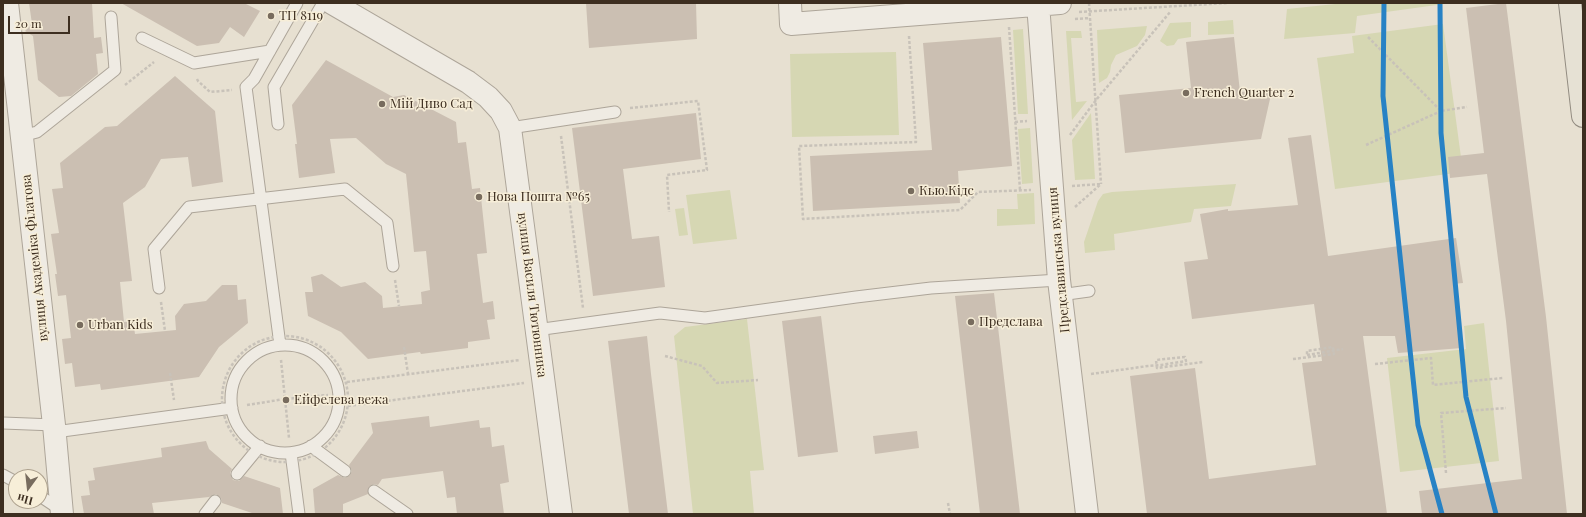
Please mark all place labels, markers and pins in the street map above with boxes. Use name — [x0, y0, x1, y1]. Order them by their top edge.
place label: ТП 8119 — [279, 8, 323, 24]
marker: ТП 8119 — [266, 11, 276, 21]
place label: French Quarter 2 — [1194, 85, 1294, 101]
marker: French Quarter 2 — [1181, 88, 1191, 98]
place label: Мiй Диво Сад — [390, 96, 473, 112]
marker: Мiй Диво Сад — [377, 99, 387, 109]
place label: Кью.Кідс — [919, 183, 974, 199]
marker: Кью.Кідс — [906, 186, 916, 196]
place label: Нова Пошта №65 — [487, 189, 590, 205]
marker: Нова Пошта №65 — [474, 192, 484, 202]
place label: Предслава — [979, 314, 1043, 330]
place label: Urban Kids — [88, 317, 153, 333]
marker: Предслава — [966, 317, 976, 327]
marker: Urban Kids — [75, 320, 85, 330]
place label: Ейфелева вежа — [294, 392, 388, 408]
marker: Ейфелева вежа — [281, 395, 291, 405]

